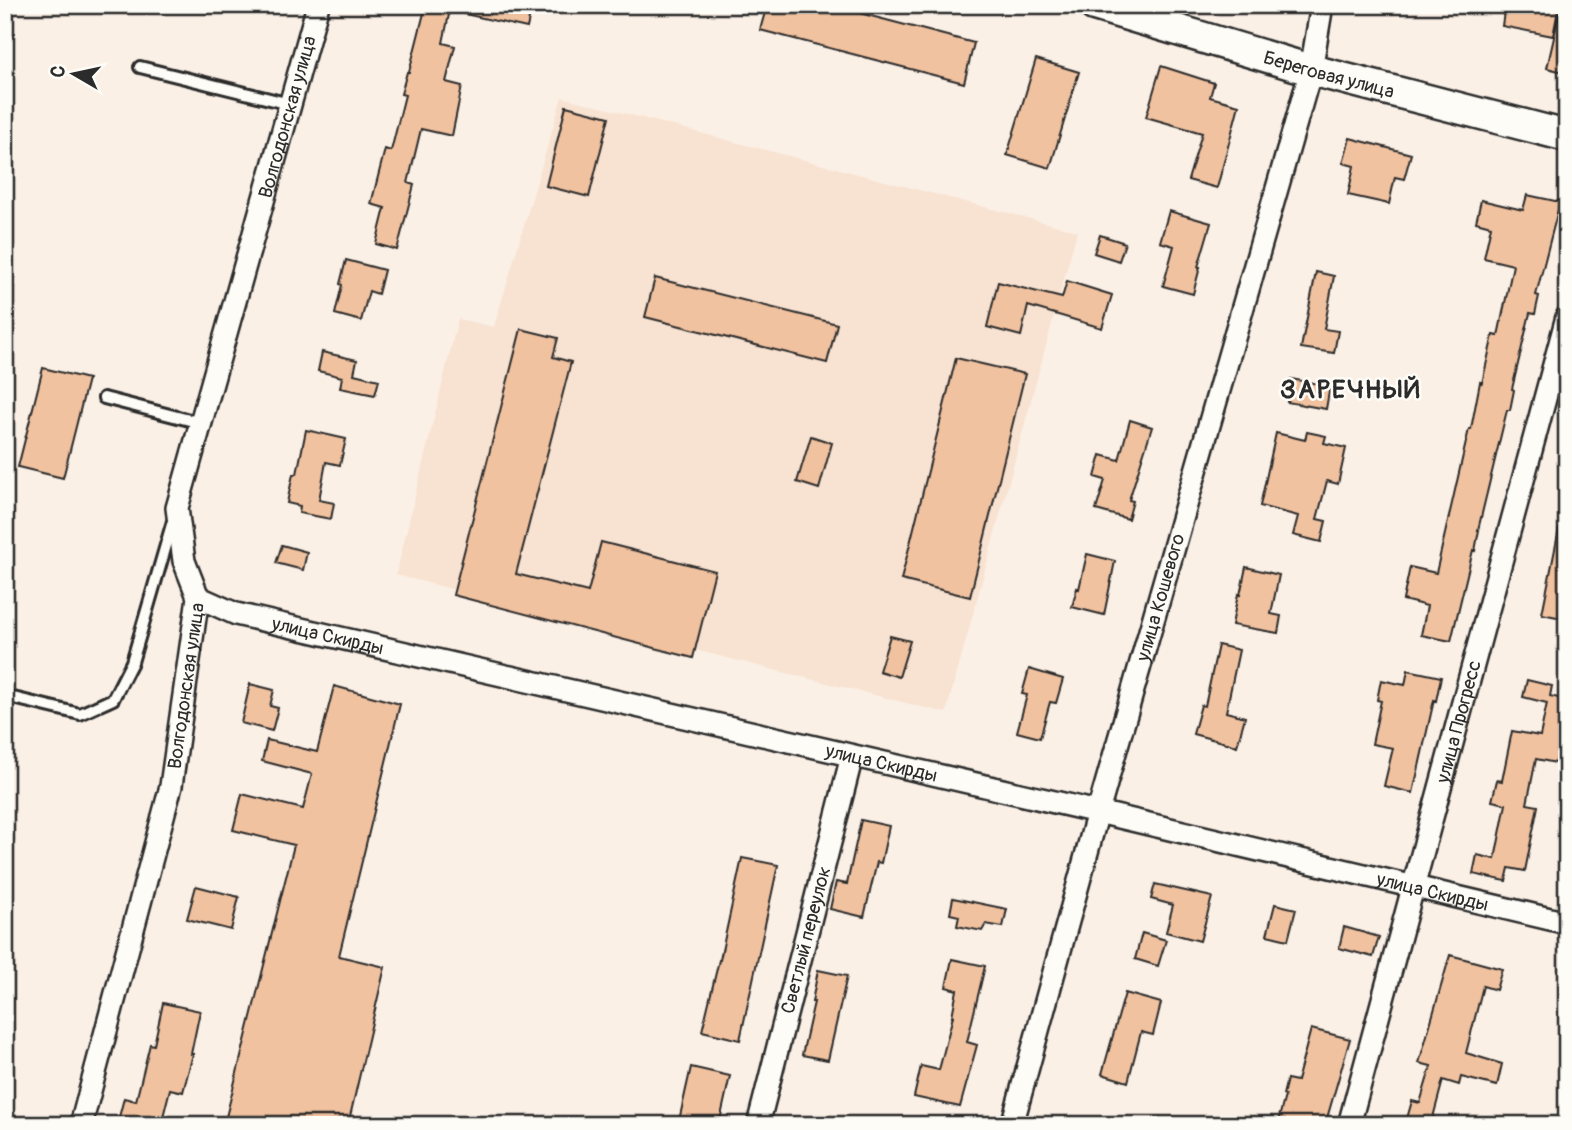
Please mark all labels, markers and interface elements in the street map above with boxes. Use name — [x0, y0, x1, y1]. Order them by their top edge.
street label: Волгодонская улица — [253, 33, 322, 201]
north arrow — [38, 38, 108, 108]
street label: Береговая улица — [1261, 45, 1397, 104]
text: С — [45, 64, 71, 79]
district label: ЗАРЕЧНЫЙ — [1280, 374, 1422, 406]
street label: улица Кошевого — [1131, 531, 1190, 665]
street label: Волгодонская улица — [163, 601, 210, 771]
street label: улица Скирды — [268, 611, 386, 661]
street label: улица Прогресс — [1431, 657, 1487, 787]
street label: улица Скирды — [822, 739, 940, 788]
street label: Светлый переулок — [776, 864, 836, 1016]
street label: улица Скирды — [1373, 867, 1491, 917]

